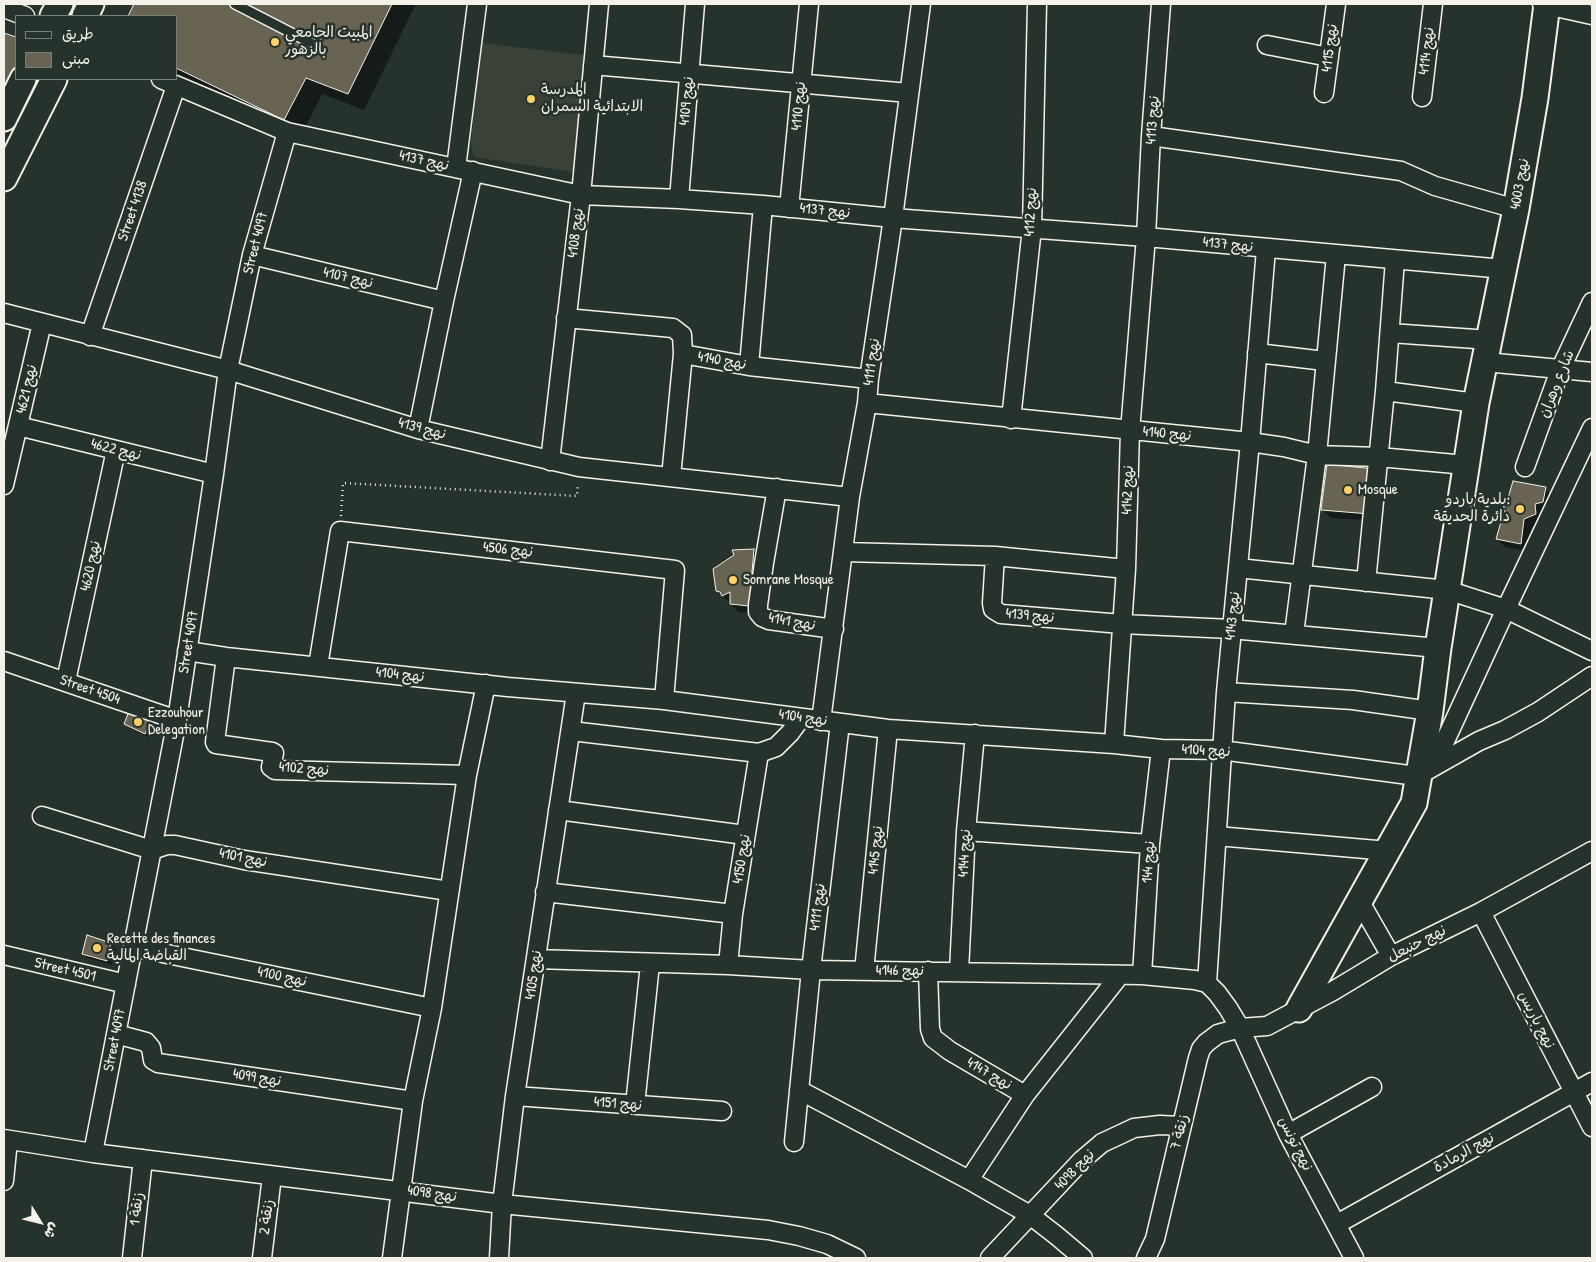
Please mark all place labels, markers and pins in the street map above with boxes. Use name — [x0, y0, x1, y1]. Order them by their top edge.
place label: المبيت الجامعي بالزهور — [285, 24, 372, 59]
marker: المبيت الجامعي بالزهور — [269, 36, 281, 48]
place label: المدرسة الابتدائية السمران — [541, 81, 643, 116]
marker: المدرسة الابتدائية السمران — [525, 93, 537, 105]
place label: Mosque — [1358, 481, 1398, 499]
marker: Mosque — [1342, 484, 1354, 496]
place label: بلدية باردو: دائرة الحديقة — [1434, 491, 1510, 526]
marker: بلدية باردو: دائرة الحديقة — [1514, 503, 1526, 515]
place label: Somrane Mosque — [743, 571, 834, 589]
marker: Somrane Mosque — [727, 574, 739, 586]
place label: Ezzouhour Delegation — [148, 704, 205, 739]
marker: Ezzouhour Delegation — [132, 716, 144, 728]
place label: Recette des finances القباضة المالية — [107, 930, 215, 965]
marker: Recette des finances القباضة المالية — [91, 942, 103, 954]

